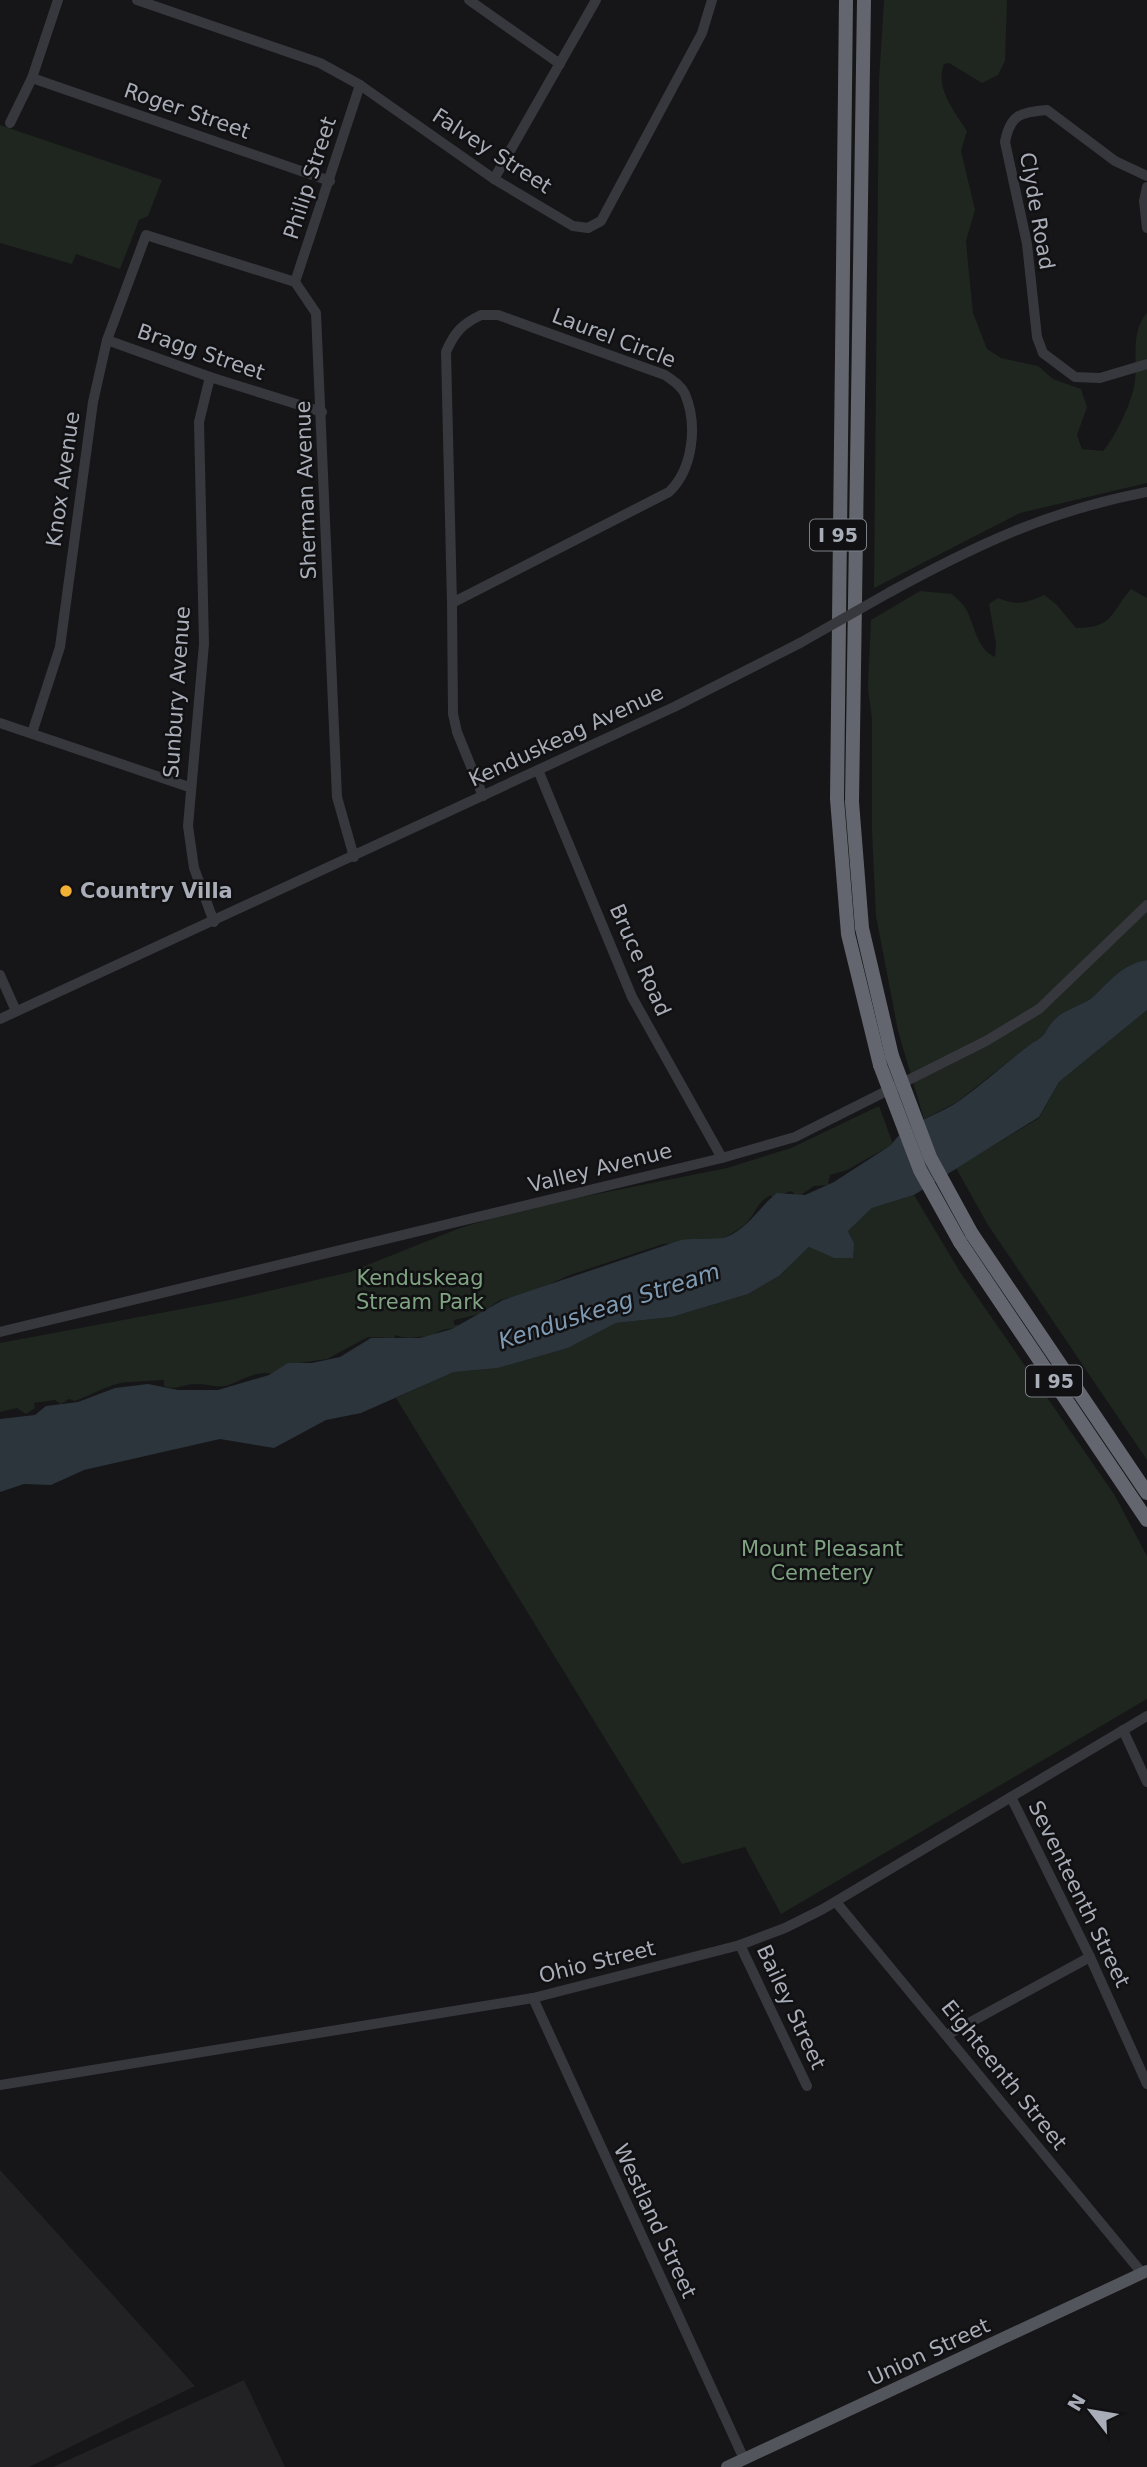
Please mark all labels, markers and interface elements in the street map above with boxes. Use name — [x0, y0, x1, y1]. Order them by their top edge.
street label: Roger Street — [121, 78, 253, 144]
street label: Falvey Street — [428, 104, 556, 198]
street label: Philip Street — [279, 114, 341, 242]
street label: Clyde Road — [1015, 151, 1059, 271]
street label: Laurel Circle — [549, 303, 679, 373]
street label: Bragg Street — [134, 319, 268, 385]
street label: Sherman Avenue — [291, 400, 321, 580]
street label: Knox Avenue — [42, 410, 84, 548]
road number: I 95 — [810, 520, 866, 550]
street label: Sunbury Avenue — [159, 605, 195, 779]
street label: Kenduskeag Avenue — [465, 680, 667, 792]
place label: Country Villa — [80, 879, 233, 903]
marker: Country Villa — [58, 883, 74, 899]
street label: Bruce Road — [605, 900, 675, 1020]
street label: Valley Avenue — [526, 1139, 674, 1197]
water label: Kenduskeag Stream — [495, 1258, 723, 1354]
park label: Kenduskeag Stream Park — [356, 1266, 485, 1314]
road number: I 95 — [1026, 1366, 1082, 1396]
park label: Mount Pleasant Cemetery — [741, 1537, 903, 1585]
street label: Seventeenth Street — [1023, 1797, 1135, 1991]
street label: Ohio Street — [536, 1936, 658, 1988]
street label: Bailey Street — [752, 1941, 830, 2073]
street label: Eighteenth Street — [936, 1996, 1072, 2154]
street label: Westland Street — [609, 2140, 701, 2302]
street label: Union Street — [864, 2313, 994, 2391]
north arrow — [1056, 2376, 1126, 2446]
text: N — [1063, 2390, 1090, 2415]

